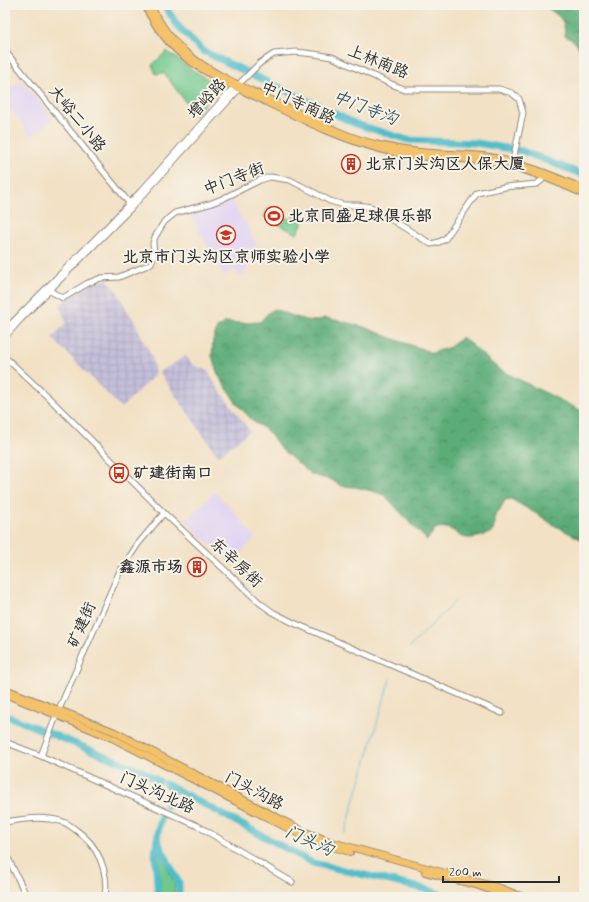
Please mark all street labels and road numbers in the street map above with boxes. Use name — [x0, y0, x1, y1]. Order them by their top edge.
street label: 上林南路 — [344, 40, 412, 84]
street label: 增峪路 — [183, 74, 231, 124]
street label: 中门寺南路 — [257, 77, 339, 129]
street label: 大峪二小路 — [44, 81, 110, 157]
street label: 中门寺街 — [200, 158, 268, 200]
street label: 东辛房街 — [205, 533, 267, 593]
street label: 矿建街 — [63, 599, 101, 651]
street label: 门头沟北路 — [116, 767, 198, 819]
street label: 门头沟路 — [221, 767, 287, 815]

